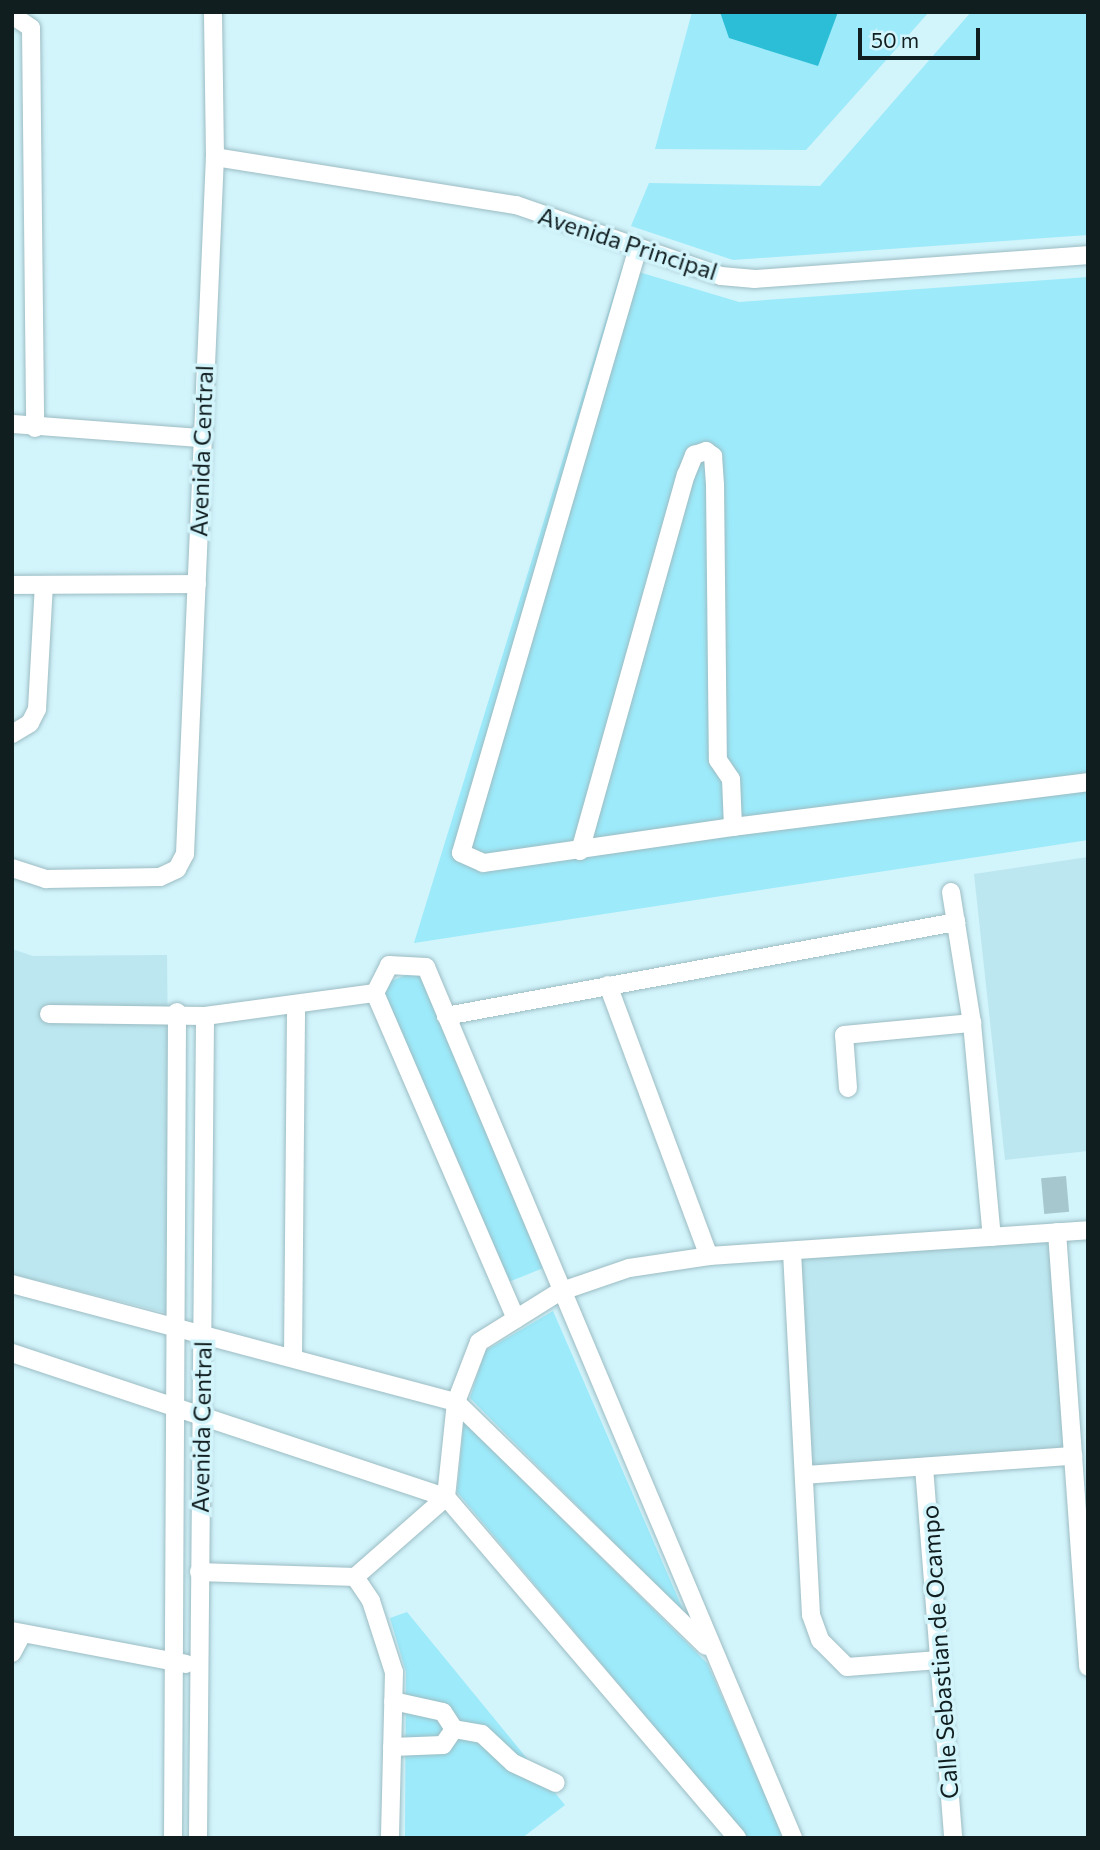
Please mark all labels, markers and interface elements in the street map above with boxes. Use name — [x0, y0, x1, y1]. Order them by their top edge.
scale bar — [862, 14, 984, 58]
text: 50 m — [871, 27, 919, 52]
street label: Avenida Principal — [535, 200, 721, 286]
street label: Avenida Central — [184, 365, 218, 537]
street label: Avenida Central — [185, 1341, 217, 1513]
street label: Calle Sebastian de Ocampo — [914, 1504, 964, 1800]

